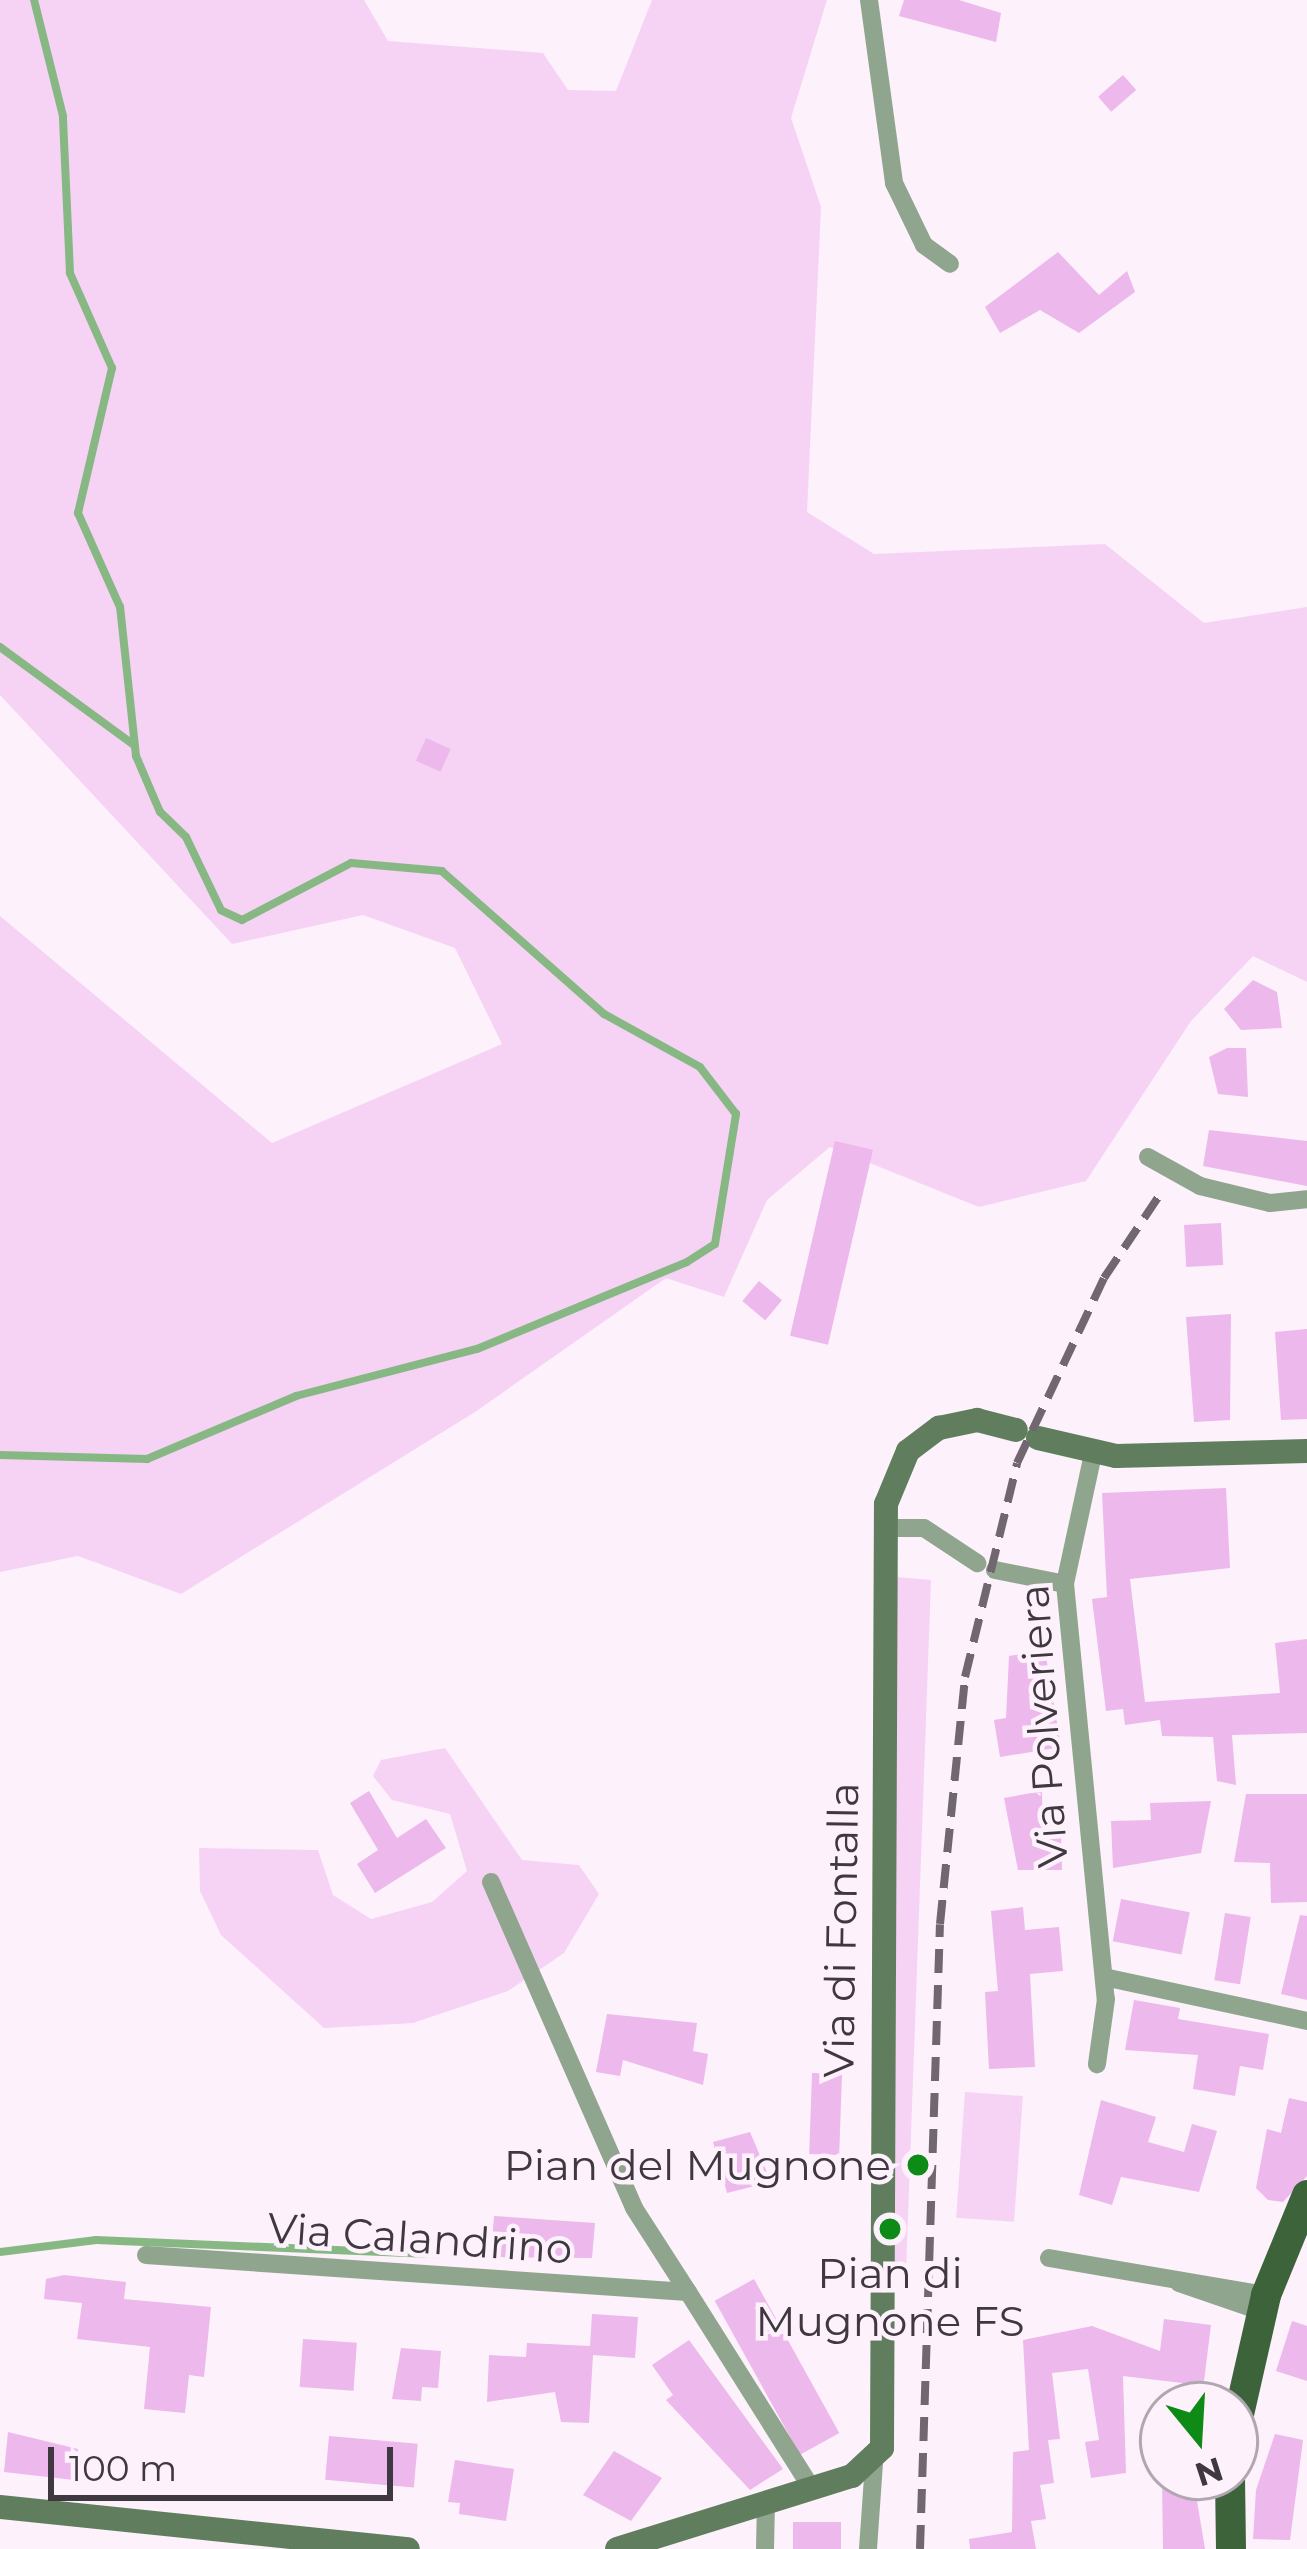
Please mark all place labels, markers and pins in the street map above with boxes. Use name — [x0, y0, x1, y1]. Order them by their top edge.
place label: Pian del Mugnone — [504, 2140, 891, 2190]
marker: Pian del Mugnone — [902, 2149, 934, 2181]
marker: Pian di Mugnone FS — [877, 2216, 903, 2242]
place label: Pian di Mugnone FS — [756, 2248, 1024, 2346]

